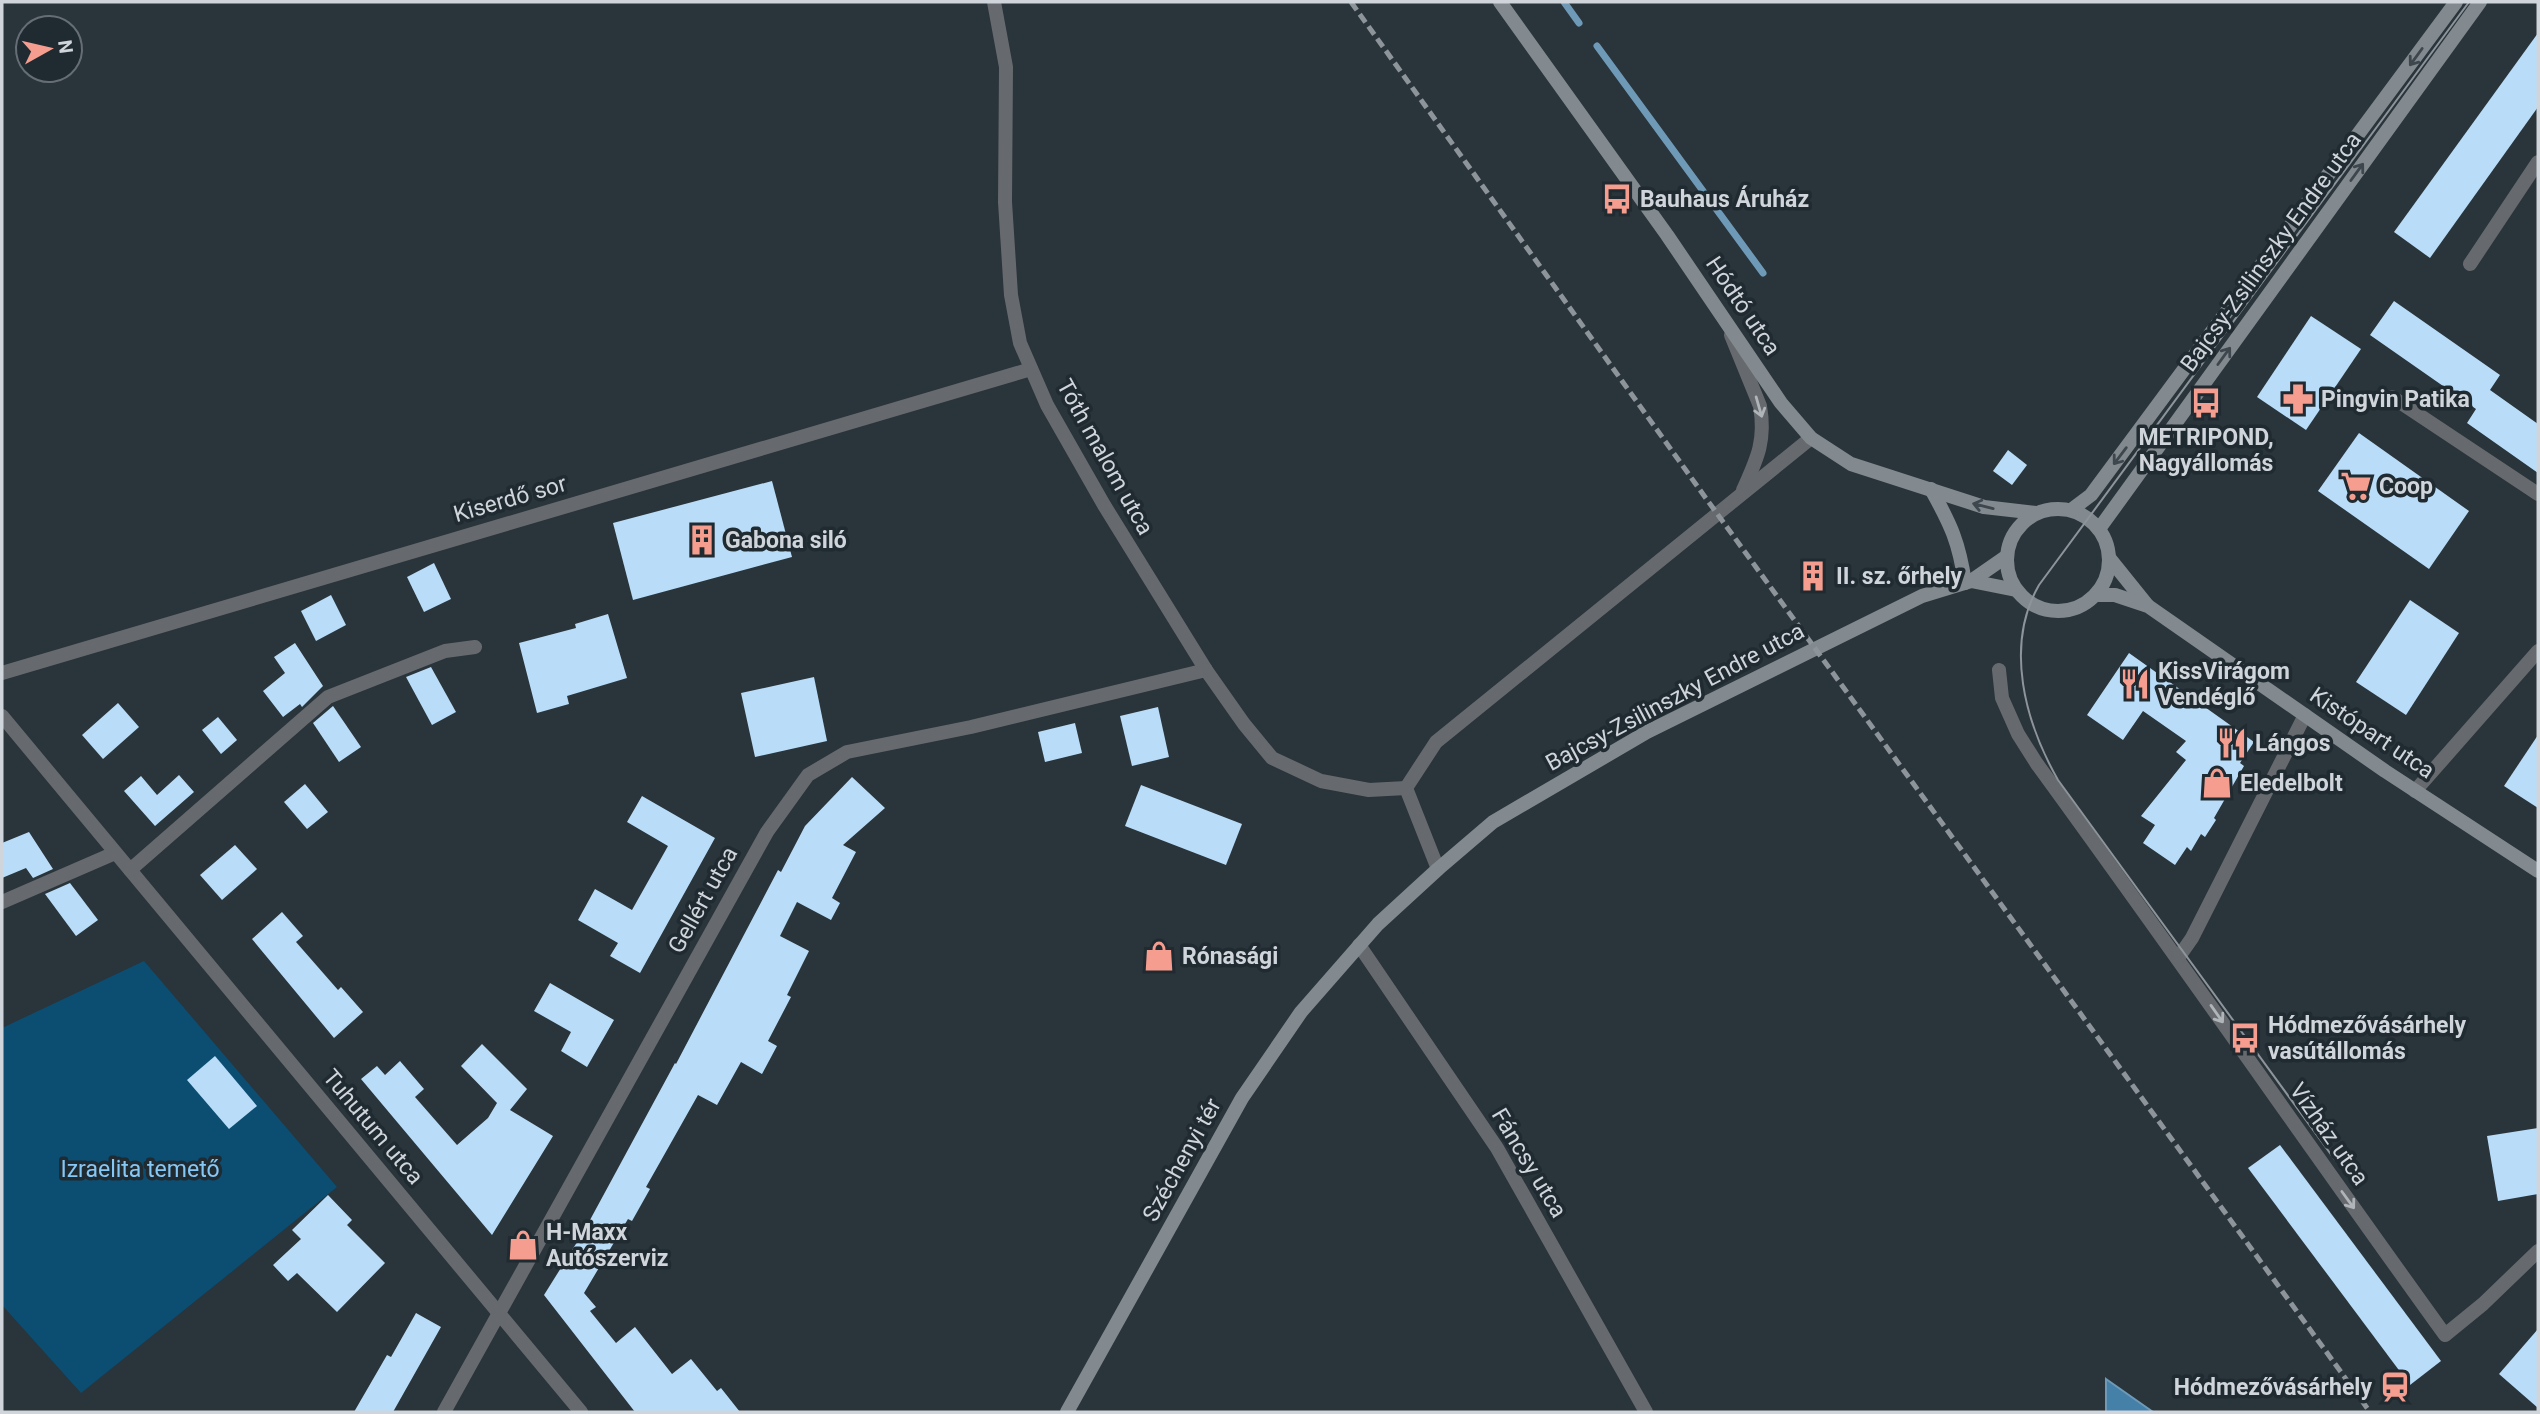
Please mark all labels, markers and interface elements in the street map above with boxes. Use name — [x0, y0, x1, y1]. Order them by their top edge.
north arrow — [14, 14, 84, 84]
text: N — [53, 38, 78, 55]
one-way arrow — [2408, 47, 2423, 66]
street label: Bajcsy-Zsilinszky Endre utca — [2175, 127, 2367, 377]
one-way arrow — [2350, 163, 2365, 182]
bus stop icon: Bauhaus Áruház — [1600, 182, 1634, 216]
place label: Bauhaus Áruház — [1640, 185, 1809, 213]
street label: Hódtó utca — [1700, 251, 1786, 361]
one-way arrow — [2217, 347, 2231, 366]
street label: Tóth malom utca — [1051, 375, 1159, 539]
pharmacy icon: Pingvin Patika — [2281, 382, 2315, 416]
bus stop icon: METRIPOND, Nagyállomás — [2189, 386, 2223, 420]
place label: Pingvin Patika — [2321, 386, 2470, 413]
one-way arrow — [1753, 396, 1766, 418]
place label: METRIPOND, Nagyállomás — [2138, 424, 2274, 477]
one-way arrow — [2113, 446, 2127, 465]
supermarket icon: Coop — [2339, 469, 2373, 503]
street label: Kiserdő sor — [450, 470, 570, 528]
place label: Coop — [2379, 473, 2433, 500]
one-way arrow — [1972, 498, 1994, 511]
building icon: Gabona siló — [685, 523, 719, 557]
place label: Gabona siló — [725, 527, 847, 554]
building icon: II. sz. őrhely — [1796, 559, 1830, 593]
place label: II. sz. őrhely — [1836, 563, 1963, 590]
street label: Bajcsy-Zsilinszky Endre utca — [1541, 617, 1809, 777]
place label: KissVirágom Vendéglő — [2158, 658, 2290, 711]
restaurant icon: KissVirágom Vendéglő — [2118, 667, 2152, 701]
street label: Kistópart utca — [2305, 682, 2439, 784]
restaurant icon: Lángos — [2215, 726, 2249, 760]
place label: Lángos — [2255, 730, 2331, 757]
shop icon: Eledelbolt — [2200, 766, 2234, 800]
place label: Eledelbolt — [2240, 770, 2343, 797]
street label: Gellért utca — [663, 842, 743, 958]
shop icon: Rónasági — [1142, 939, 1176, 973]
place label: Rónasági — [1182, 943, 1278, 970]
one-way arrow — [2210, 1004, 2224, 1023]
place label: Hódmezővásárhely vasútállomás — [2268, 1012, 2467, 1065]
bus stop icon: Hódmezővásárhely vasútállomás — [2228, 1021, 2262, 1055]
street label: Tuhutum utca — [317, 1064, 429, 1190]
street label: Vízház utca — [2284, 1078, 2374, 1190]
street label: Széchenyi tér — [1137, 1094, 1227, 1226]
street label: Fáncsy utca — [1486, 1103, 1572, 1223]
park label: Izraelita temető — [60, 1156, 220, 1183]
one-way arrow — [2341, 1190, 2355, 1209]
place label: H-Maxx Autószerviz — [546, 1219, 669, 1272]
shop icon: H-Maxx Autószerviz — [506, 1228, 540, 1262]
station icon: Hódmezővásárhely — [2378, 1370, 2412, 1404]
place label: Hódmezővásárhely — [2174, 1374, 2372, 1401]

